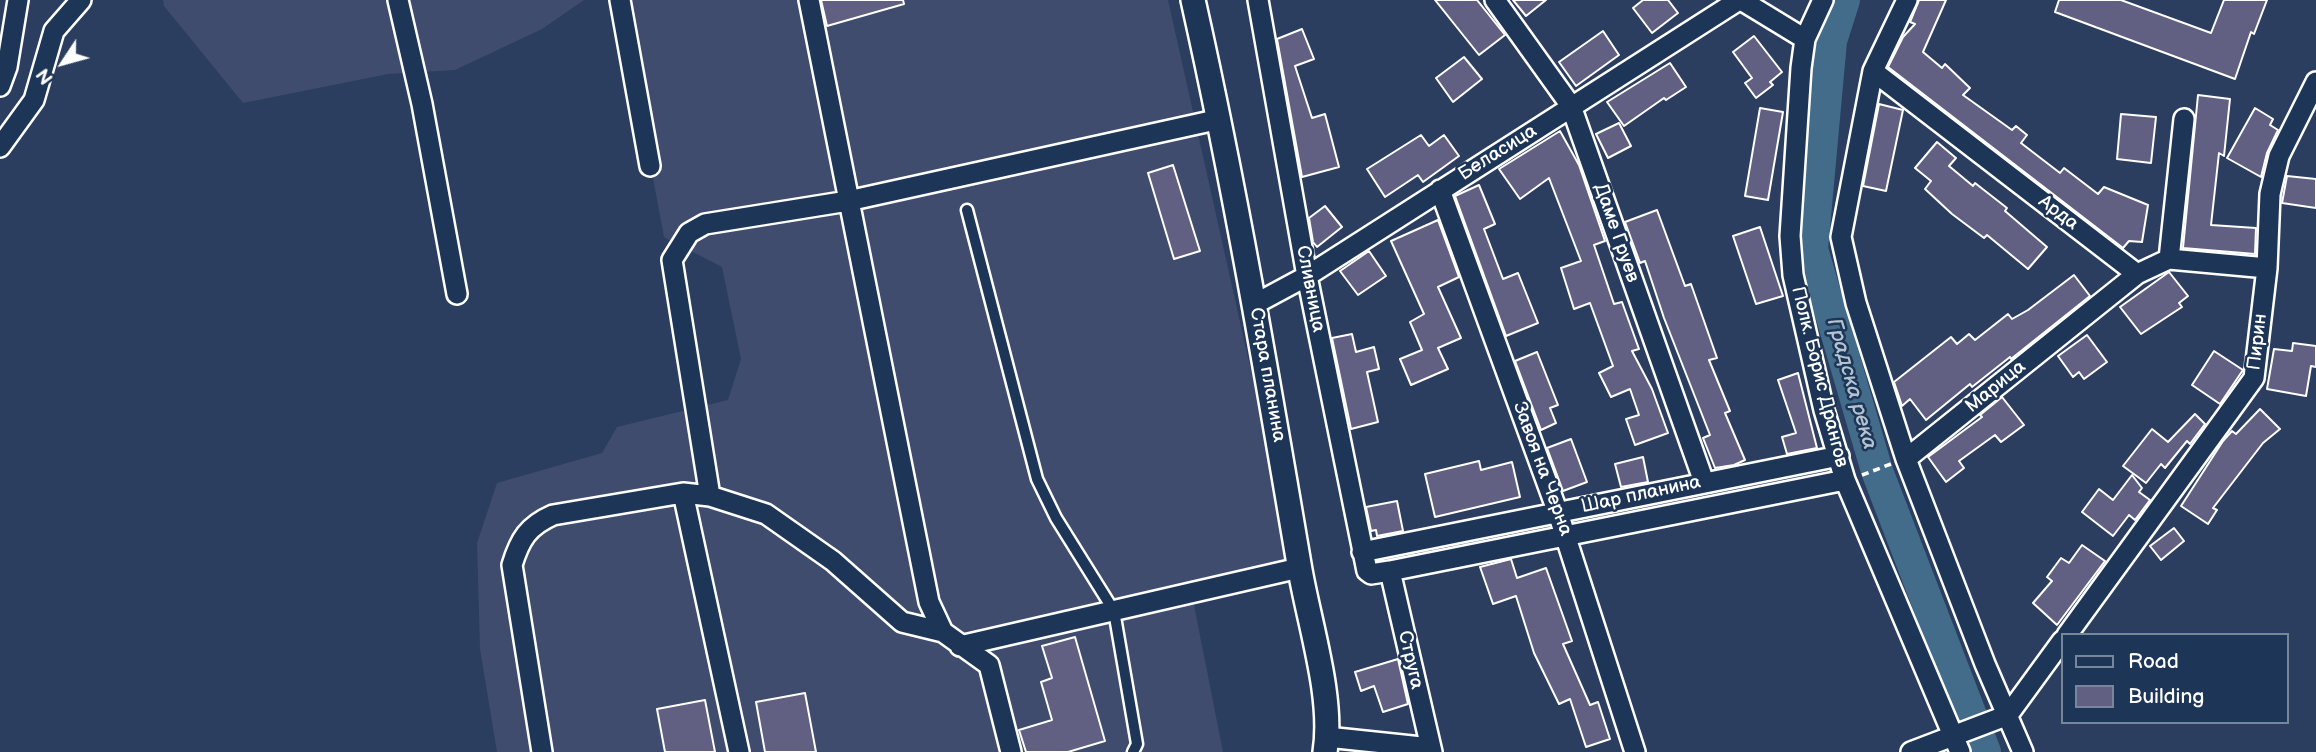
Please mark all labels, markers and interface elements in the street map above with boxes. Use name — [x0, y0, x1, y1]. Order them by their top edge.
north arrow — [28, 28, 98, 98]
text: N — [32, 63, 59, 88]
street label: Беласица — [1455, 120, 1541, 186]
street label: Даме Груев — [1588, 180, 1644, 286]
street label: Арда — [2033, 191, 2083, 235]
street label: Сливница — [1290, 244, 1330, 334]
street label: Полк. Борис Дрангов — [1785, 284, 1853, 470]
street label: Стара планина — [1244, 306, 1290, 444]
street label: Пирин — [2243, 312, 2273, 372]
water label: Градска река — [1820, 315, 1882, 453]
street label: Марица — [1961, 356, 2031, 418]
street label: Завоя на Черна — [1507, 399, 1577, 539]
street label: Шар планина — [1579, 471, 1703, 519]
street label: Струга — [1392, 629, 1428, 691]
legend — [2060, 633, 2288, 724]
text: Road — [2128, 649, 2179, 674]
text: Building — [2128, 684, 2204, 709]

